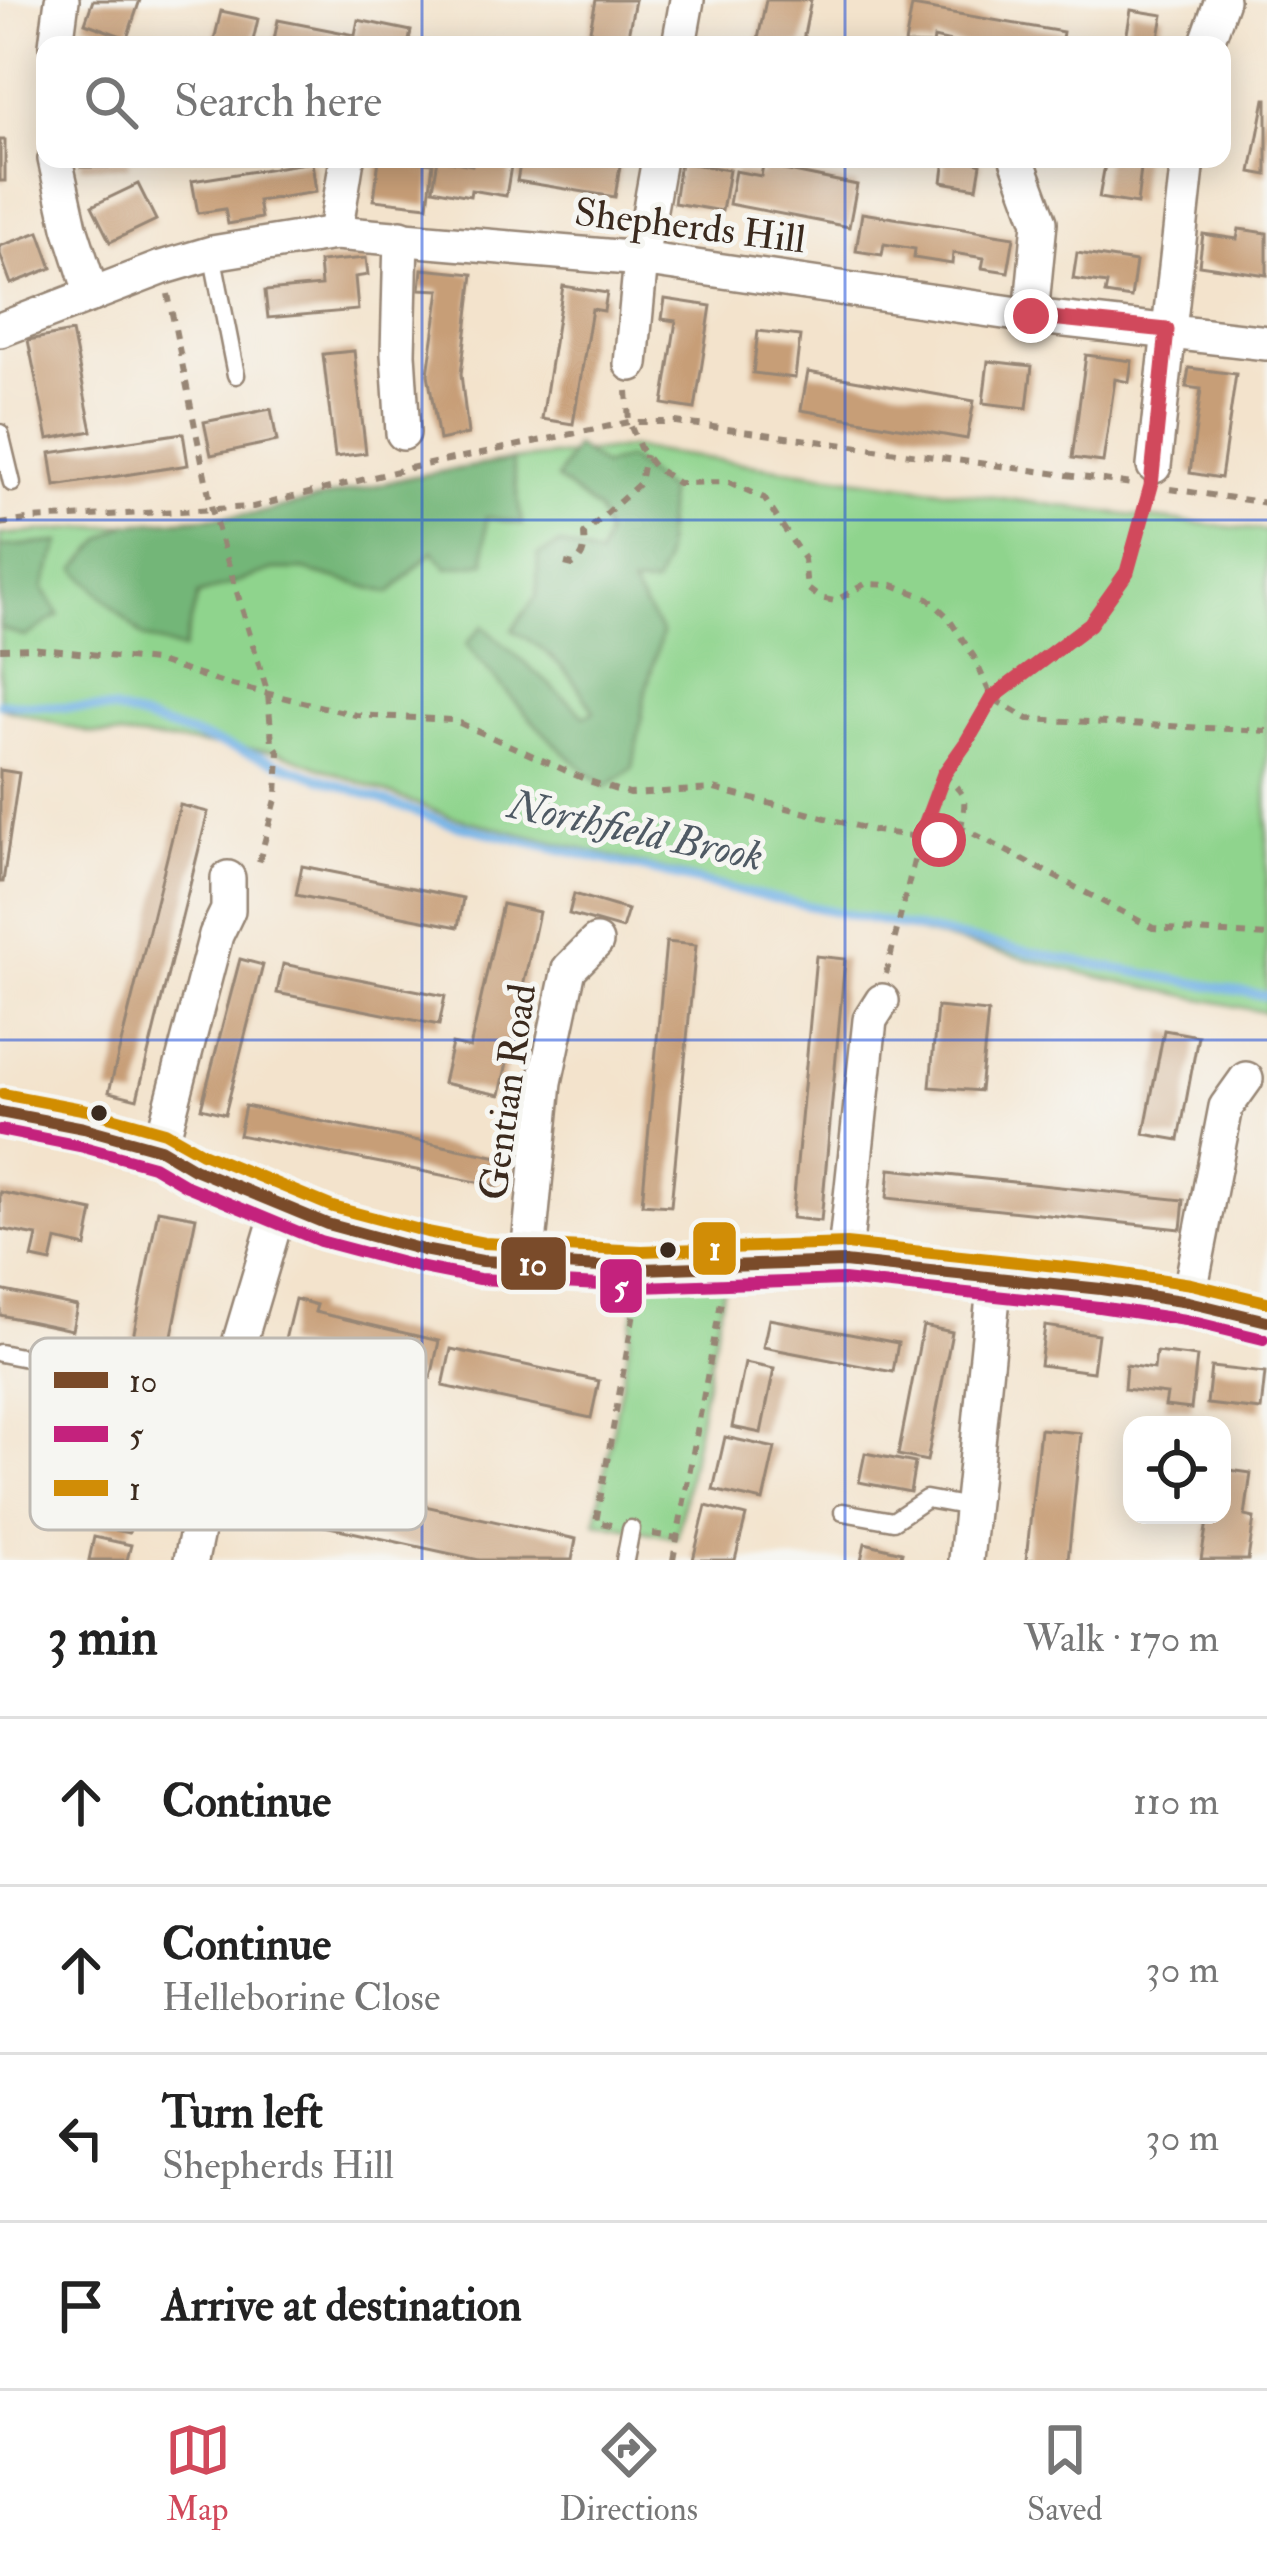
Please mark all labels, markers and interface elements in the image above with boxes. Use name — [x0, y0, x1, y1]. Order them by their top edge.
search box — [36, 36, 1231, 168]
icon: search — [78, 69, 144, 135]
text: Search here — [174, 74, 382, 130]
street label: Shepherds Hill — [572, 188, 808, 264]
route end — [1004, 289, 1058, 343]
water label: Northfield Brook — [502, 778, 768, 883]
route start — [912, 813, 966, 867]
street label: Gentian Road — [469, 981, 547, 1203]
unlabelled marker — [88, 1102, 110, 1124]
line badge: 1 — [691, 1220, 738, 1277]
text: 1 — [709, 1229, 721, 1270]
line badge: 10 — [499, 1235, 568, 1292]
unlabelled marker — [657, 1239, 679, 1261]
text: 10 — [519, 1244, 547, 1285]
line badge: 5 — [598, 1257, 644, 1315]
text: 5 — [614, 1267, 629, 1308]
legend — [30, 1338, 426, 1530]
text: 10 — [129, 1361, 158, 1402]
text: 5 — [129, 1415, 144, 1456]
map controls — [1123, 1416, 1231, 1524]
button: locate — [1123, 1416, 1231, 1524]
text: 1 — [129, 1469, 141, 1510]
text: 3 min — [48, 1606, 158, 1670]
text: Walk · 170 m — [1024, 1614, 1219, 1663]
icon: ahead — [48, 1769, 114, 1835]
text: Continue — [162, 1774, 331, 1830]
text: 110 m — [1133, 1777, 1219, 1826]
text: Continue — [162, 1917, 331, 1973]
icon: ahead — [48, 1937, 114, 2003]
text: 30 m — [1146, 1945, 1219, 1994]
text: Helleborine Close — [162, 1973, 440, 2022]
text: Turn left — [162, 2085, 323, 2141]
icon: left — [48, 2105, 114, 2171]
text: 30 m — [1146, 2113, 1219, 2162]
text: Shepherds Hill — [162, 2141, 394, 2190]
icon: arrive — [48, 2273, 114, 2339]
text: Arrive at destination — [162, 2278, 522, 2334]
tab: Map — [165, 2417, 231, 2530]
tab: Directions — [560, 2417, 698, 2530]
tab: Saved — [1027, 2417, 1102, 2530]

